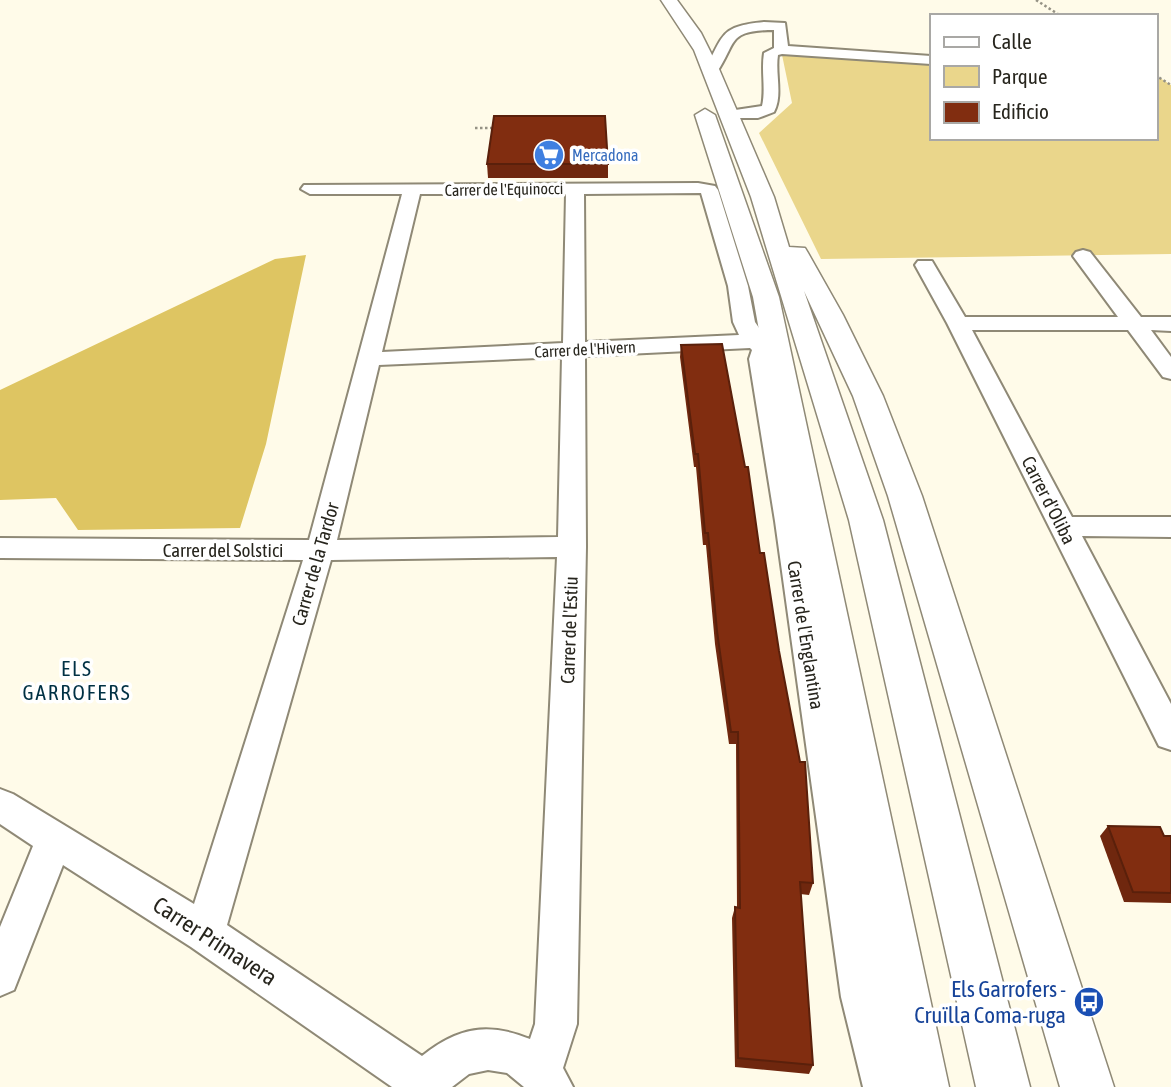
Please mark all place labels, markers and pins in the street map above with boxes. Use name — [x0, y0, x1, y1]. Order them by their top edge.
supermarket icon: Mercadona — [532, 138, 566, 172]
place label: Mercadona — [572, 146, 638, 164]
place label: Els Garrofers - Cruïlla Coma-ruga — [914, 976, 1066, 1028]
bus stop icon: Els Garrofers - Cruïlla Coma-ruga — [1072, 985, 1106, 1019]

